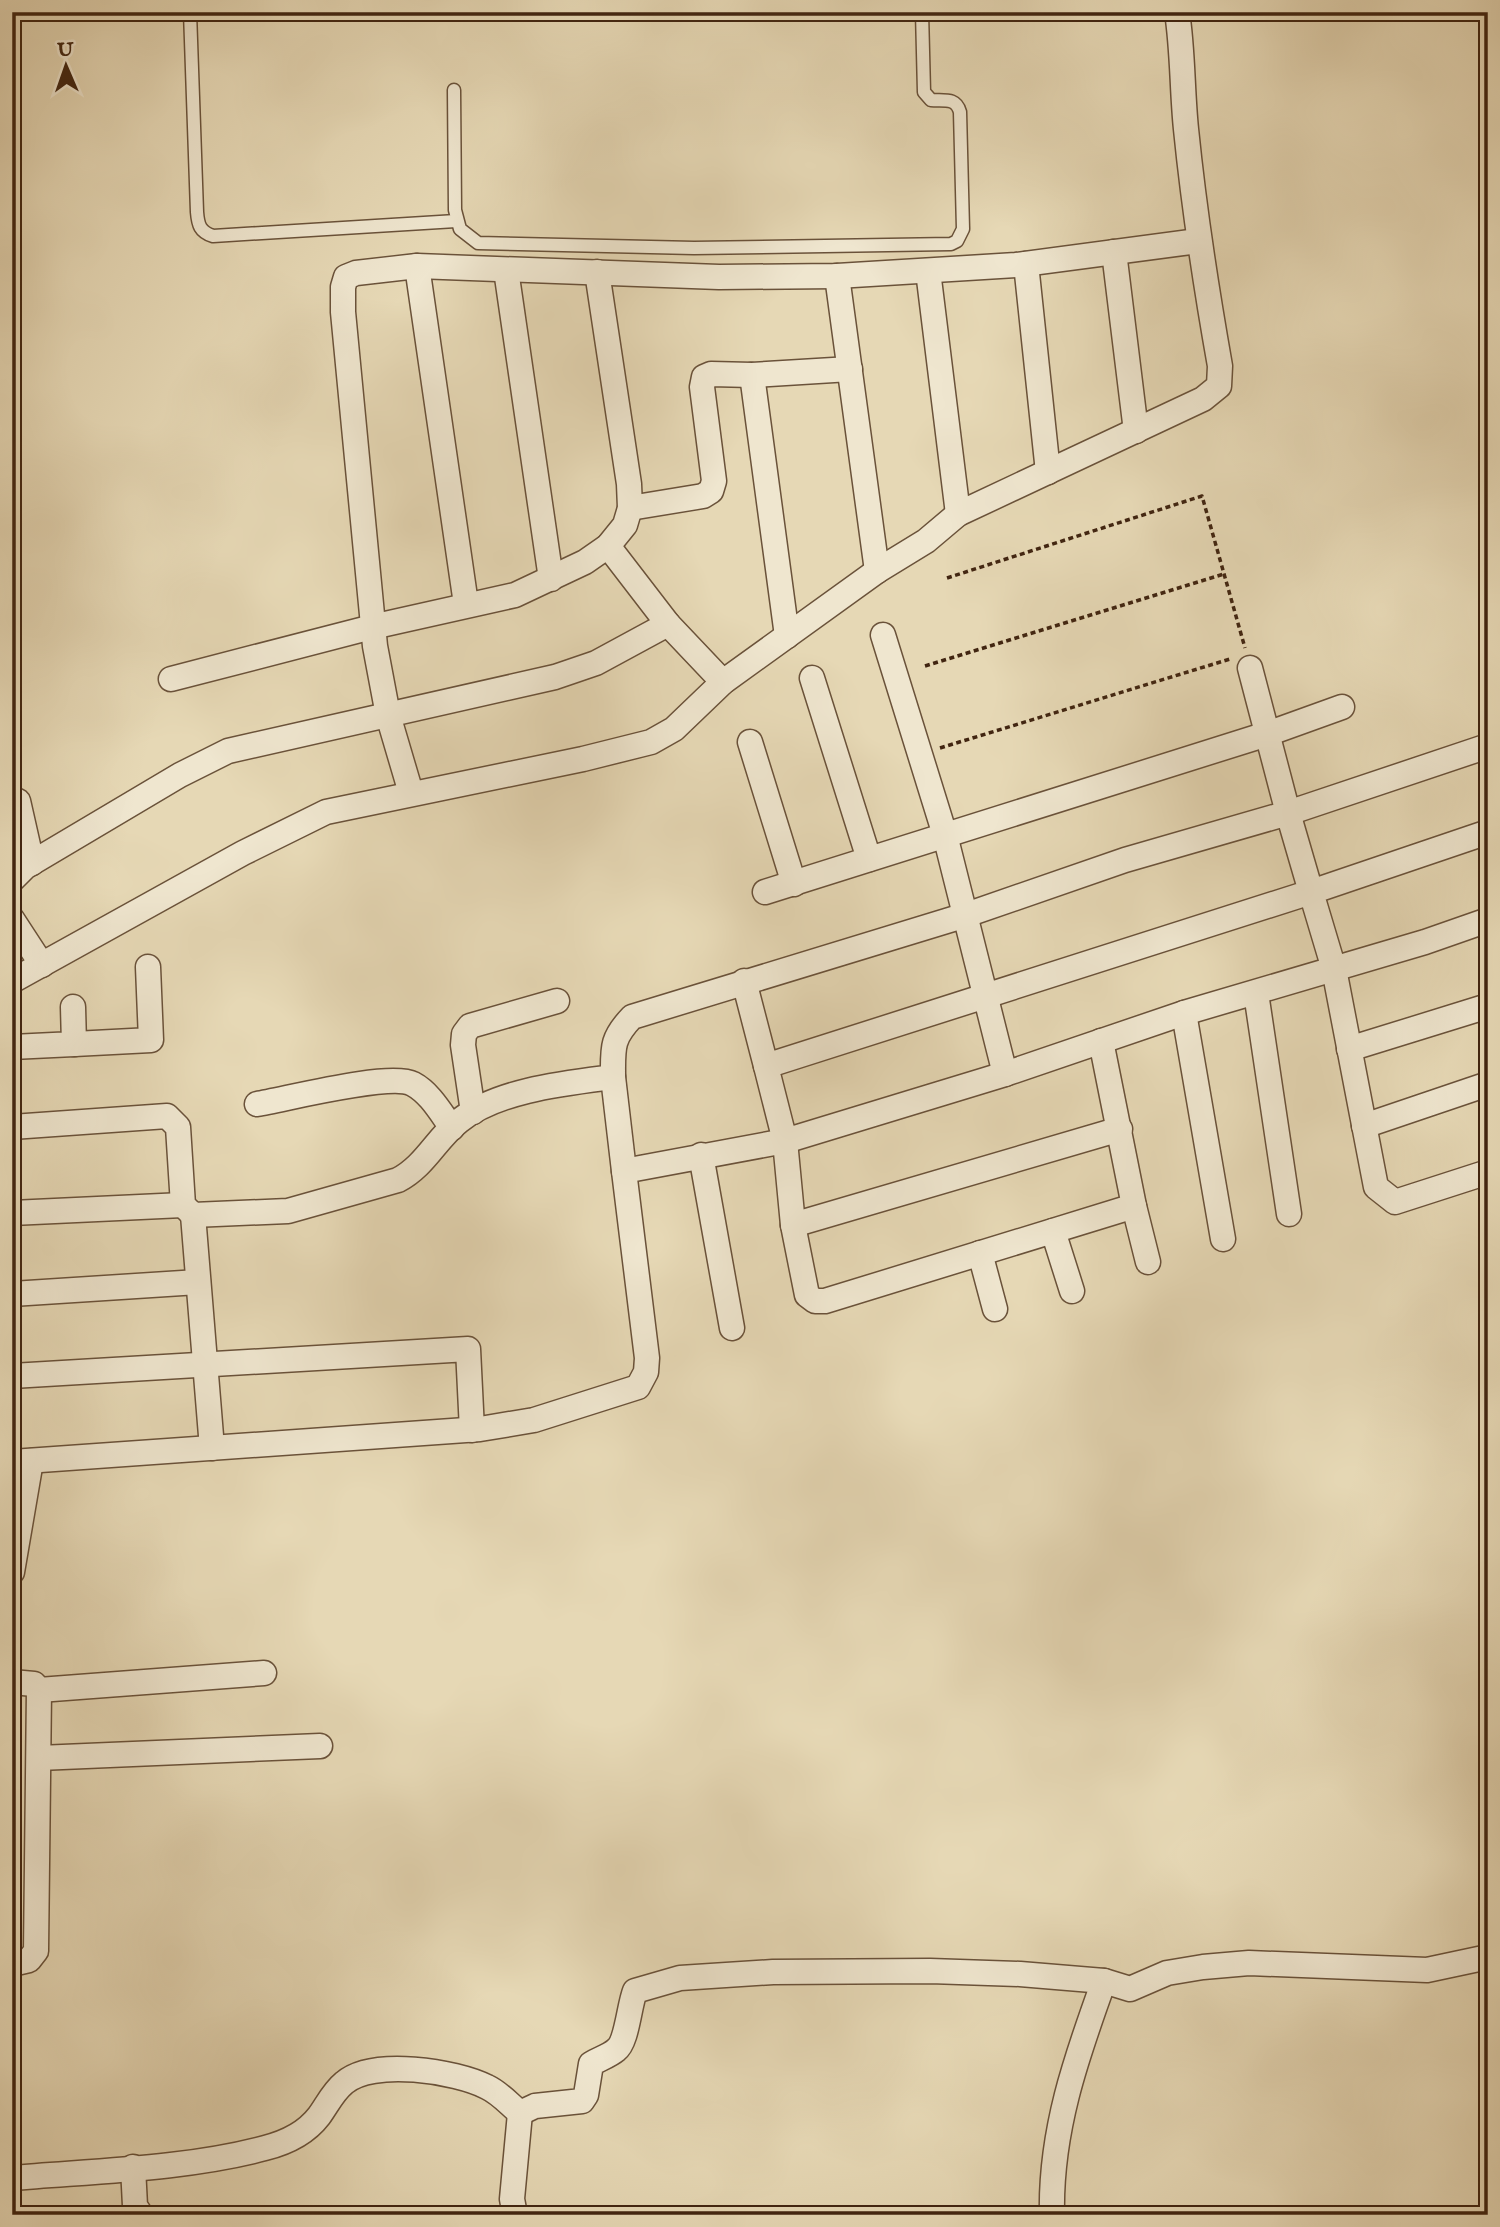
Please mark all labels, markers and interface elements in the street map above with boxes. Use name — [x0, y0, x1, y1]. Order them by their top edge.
north arrow — [32, 32, 102, 102]
text: U — [56, 39, 75, 63]

